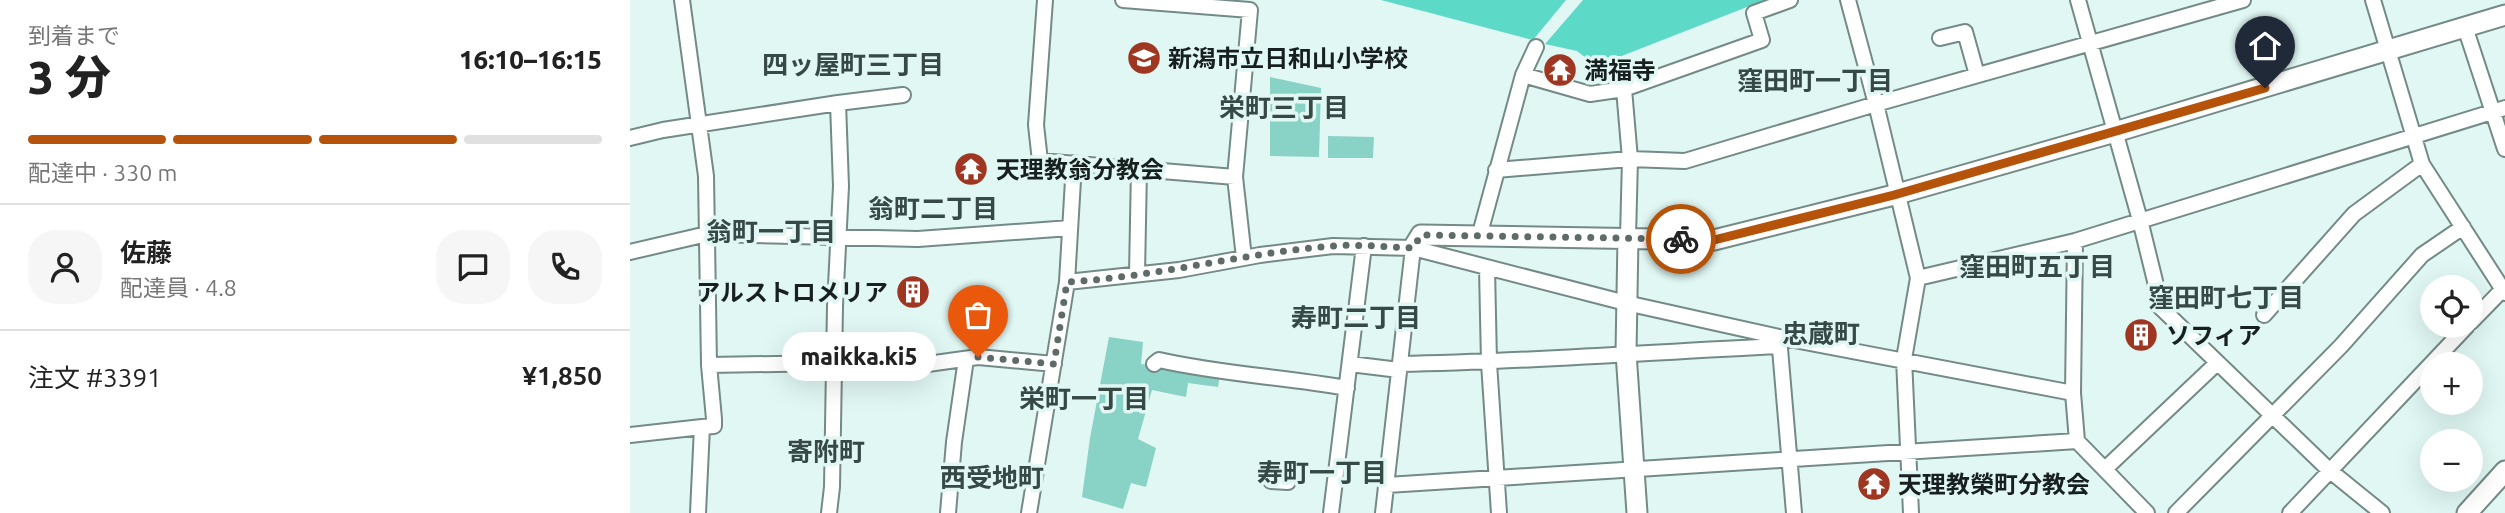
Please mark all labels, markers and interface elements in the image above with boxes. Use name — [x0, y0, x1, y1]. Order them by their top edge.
pin — [2235, 16, 2295, 88]
text: 到着まで — [28, 23, 120, 48]
icon: home — [2246, 27, 2284, 65]
school or university icon: 新潟市立日和山小学校 — [1125, 39, 1163, 77]
text: 16:10–16:15 — [459, 45, 602, 74]
place label: 新潟市立日和山小学校 — [1168, 45, 1408, 72]
district label: 四ッ屋町三丁目 — [762, 50, 944, 79]
text: 3 分 — [28, 51, 111, 103]
temple icon: 満福寺 — [1541, 51, 1579, 89]
place label: 満福寺 — [1584, 57, 1656, 84]
district label: 窪田町一丁目 — [1737, 66, 1893, 95]
district label: 栄町三丁目 — [1219, 93, 1349, 122]
temple icon: 天理教翁分教会 — [952, 150, 990, 188]
place label: 天理教翁分教会 — [996, 156, 1164, 183]
text: 配達中 · 330 m — [28, 160, 177, 185]
district label: 翁町二丁目 — [868, 194, 998, 223]
courier — [1646, 204, 1716, 274]
district label: 翁町一丁目 — [706, 217, 836, 246]
icon: bike — [1662, 220, 1700, 258]
button: person — [28, 230, 102, 304]
button: chat — [436, 230, 510, 304]
button: phone — [528, 230, 602, 304]
text: 佐藤 — [120, 238, 172, 267]
district label: 窪田町五丁目 — [1959, 252, 2115, 281]
building icon: アルストロメリア — [894, 273, 932, 311]
text: 配達員 · 4.8 — [120, 275, 237, 300]
map controls — [2420, 275, 2483, 492]
button: locate — [2420, 275, 2483, 338]
place label: アルストロメリア — [696, 279, 888, 306]
district label: 窪田町七丁目 — [2148, 283, 2304, 312]
pin — [948, 285, 1008, 357]
icon: bag — [959, 296, 997, 334]
district label: 寿町二丁目 — [1291, 303, 1421, 332]
building icon: ソフィア — [2122, 316, 2160, 354]
district label: 忠蔵町 — [1782, 319, 1860, 348]
place label: ソフィア — [2166, 322, 2262, 349]
callout: maikka.ki5 — [782, 332, 936, 382]
text: maikka.ki5 — [801, 344, 917, 369]
button: + — [2420, 352, 2483, 415]
text: ¥1,850 — [522, 361, 602, 390]
text: 注文 #3391 — [28, 363, 162, 392]
district label: 栄町一丁目 — [1019, 384, 1149, 413]
button: − — [2420, 429, 2483, 492]
district label: 寄附町 — [787, 437, 865, 466]
district label: 寿町一丁目 — [1257, 458, 1387, 487]
district label: 西受地町 — [940, 463, 1044, 492]
temple icon: 天理教榮町分教会 — [1855, 465, 1893, 503]
place label: 天理教榮町分教会 — [1898, 471, 2090, 498]

